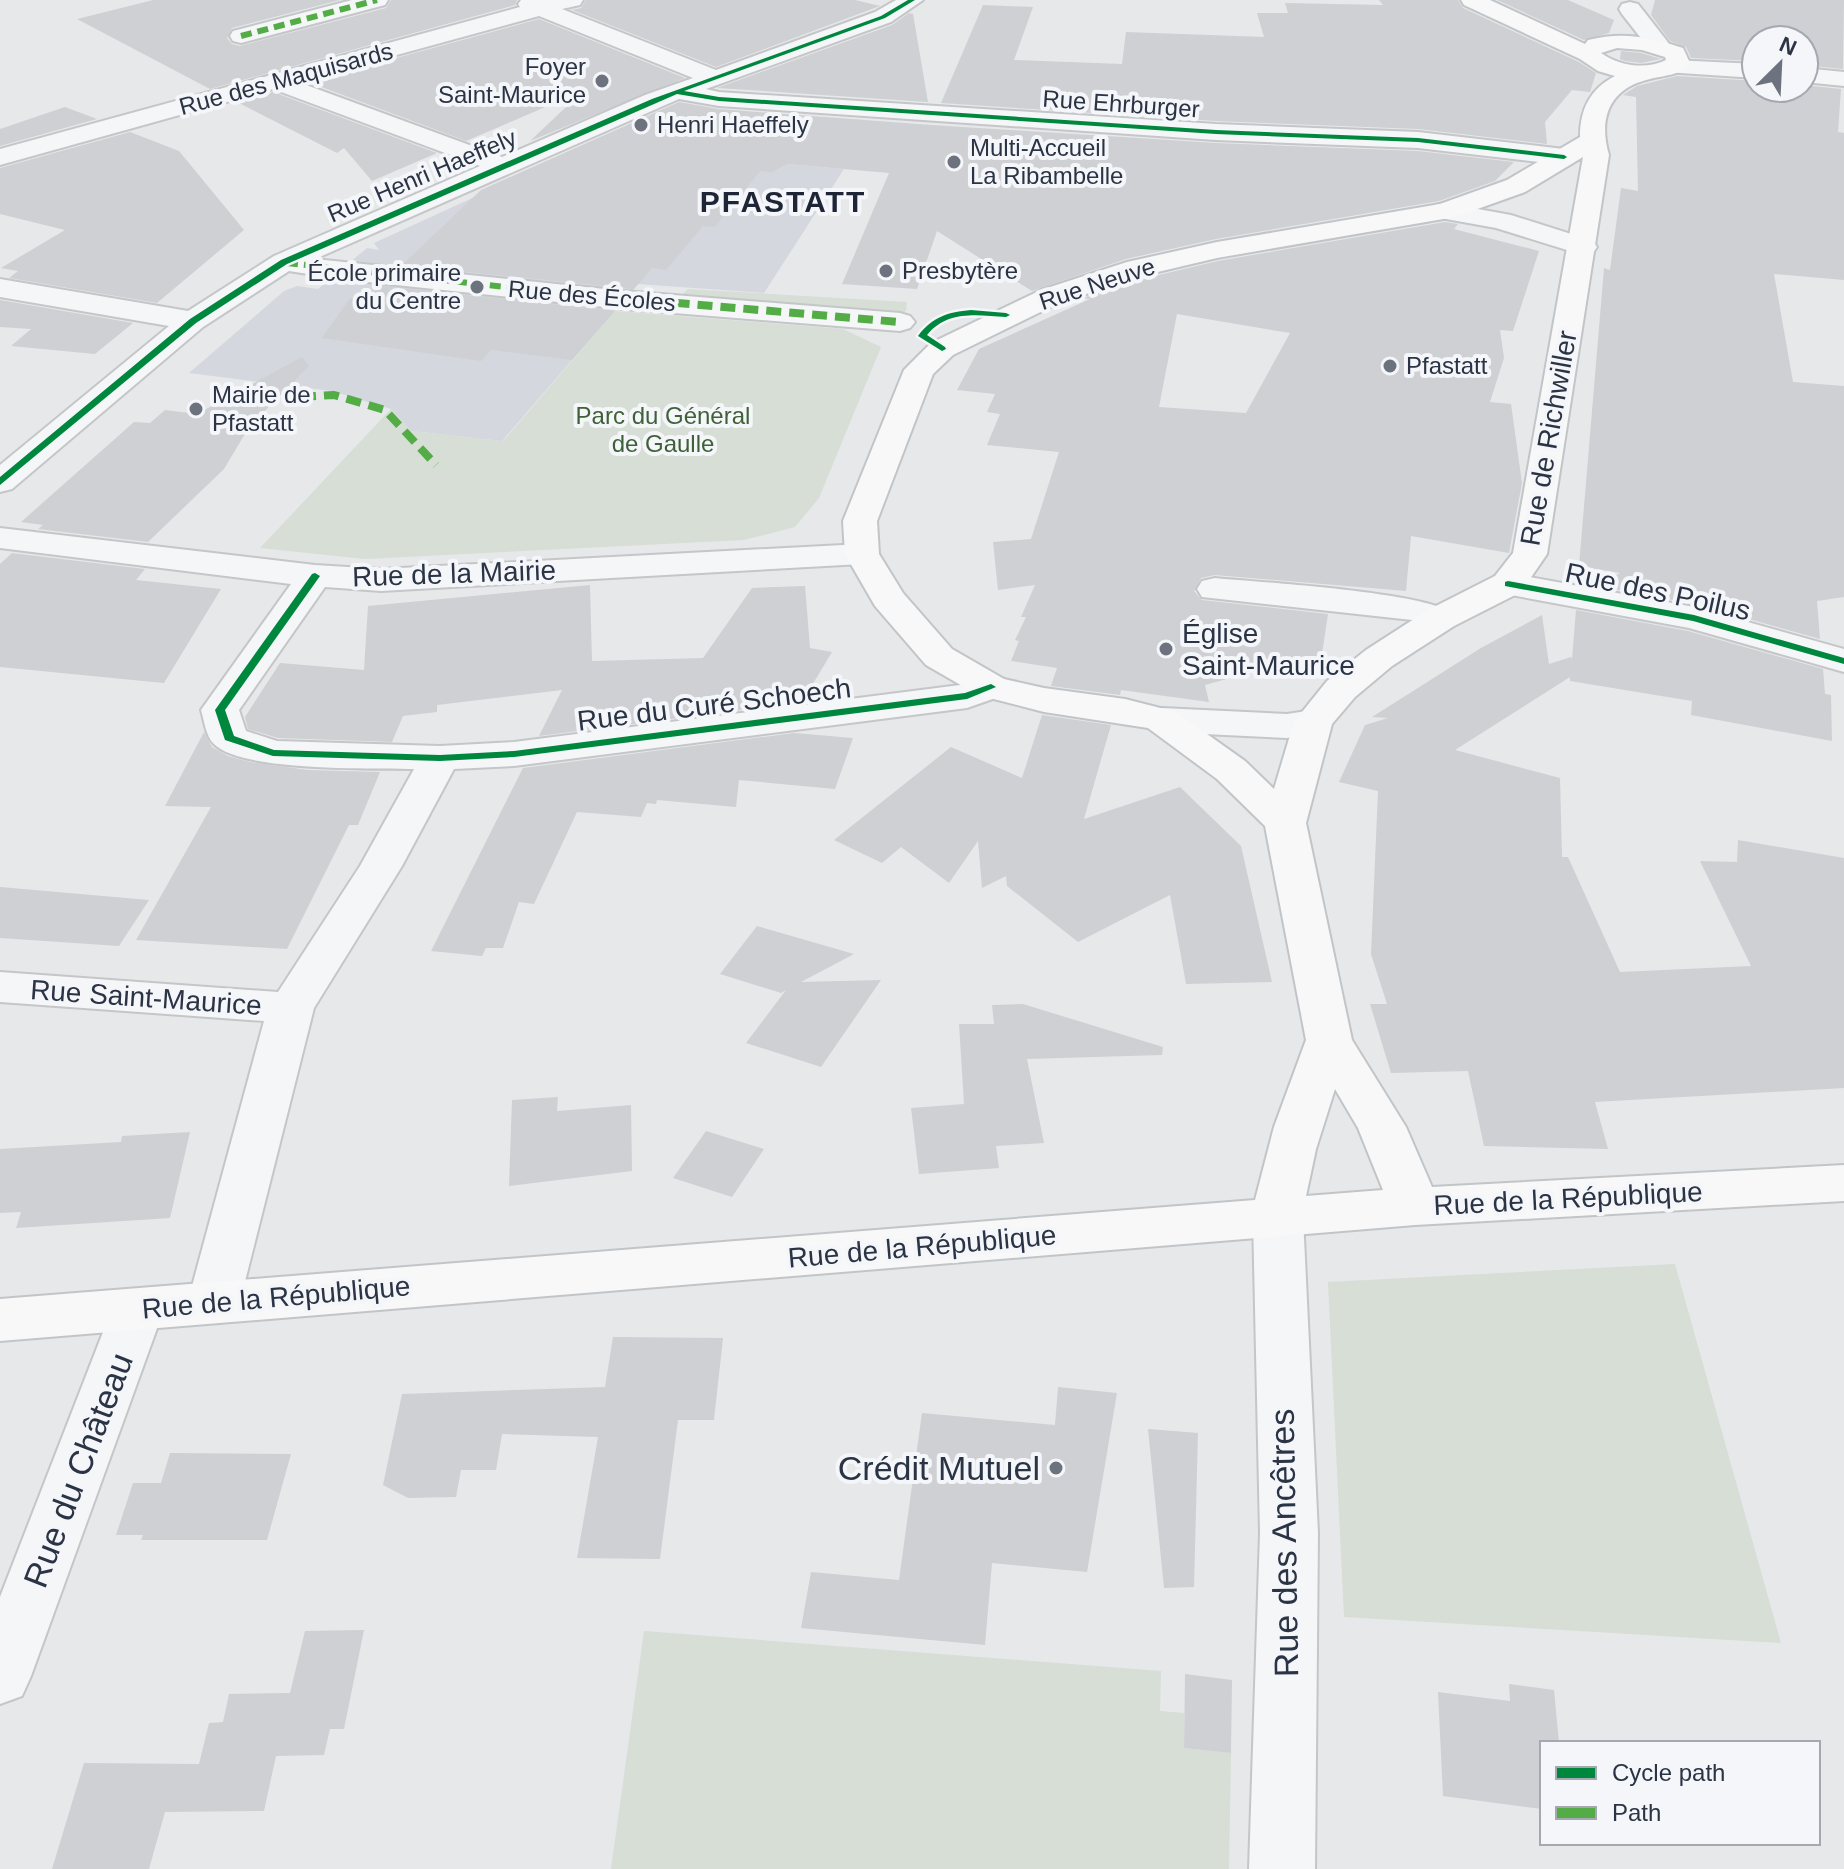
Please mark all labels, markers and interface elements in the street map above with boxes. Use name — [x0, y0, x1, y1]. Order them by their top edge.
north arrow — [1740, 24, 1820, 104]
text: N — [1776, 32, 1800, 61]
street label: Rue des Maquisards — [176, 37, 396, 120]
place label: Foyer Saint-Maurice — [438, 53, 586, 108]
marker: Foyer Saint-Maurice — [593, 72, 611, 90]
street label: Rue Ehrburger — [1042, 85, 1200, 122]
place label: Henri Haeffely — [657, 111, 809, 138]
marker: Henri Haeffely — [632, 116, 650, 134]
street label: Rue Henri Haeffely — [323, 124, 520, 227]
place label: Multi-Accueil La Ribambelle — [970, 134, 1123, 189]
marker: Multi-Accueil La Ribambelle — [945, 153, 963, 171]
district label: PFASTATT — [700, 185, 866, 218]
street label: Rue Neuve — [1036, 252, 1158, 315]
place label: Presbytère — [902, 257, 1018, 284]
place label: École primaire du Centre — [308, 259, 461, 314]
marker: Presbytère — [877, 262, 895, 280]
street label: Rue des Écoles — [507, 275, 677, 316]
marker: École primaire du Centre — [468, 278, 486, 296]
street label: Rue de Richwiller — [1514, 328, 1583, 548]
place label: Pfastatt — [1406, 352, 1488, 379]
marker: Pfastatt — [1381, 357, 1399, 375]
place label: Mairie de Pfastatt — [212, 381, 311, 436]
marker: Mairie de Pfastatt — [187, 400, 205, 418]
park label: Parc du Général de Gaulle — [576, 402, 750, 457]
street label: Rue de la Mairie — [352, 554, 556, 593]
street label: Rue des Poilus — [1563, 557, 1753, 626]
place label: Église Saint-Maurice — [1182, 618, 1355, 681]
marker: Église Saint-Maurice — [1157, 640, 1175, 658]
street label: Rue du Curé Schoech — [575, 672, 853, 737]
street label: Rue Saint-Maurice — [29, 974, 263, 1021]
street label: Rue de la République — [1433, 1176, 1703, 1221]
street label: Rue de la République — [787, 1219, 1058, 1274]
street label: Rue de la République — [141, 1270, 412, 1325]
street label: Rue du Château — [16, 1348, 140, 1592]
street label: Rue des Ancêtres — [1263, 1408, 1305, 1678]
place label: Crédit Mutuel — [838, 1449, 1040, 1487]
marker: Crédit Mutuel — [1047, 1459, 1065, 1477]
legend — [1540, 1741, 1820, 1845]
text: Cycle path — [1612, 1759, 1725, 1786]
text: Path — [1612, 1799, 1661, 1826]

